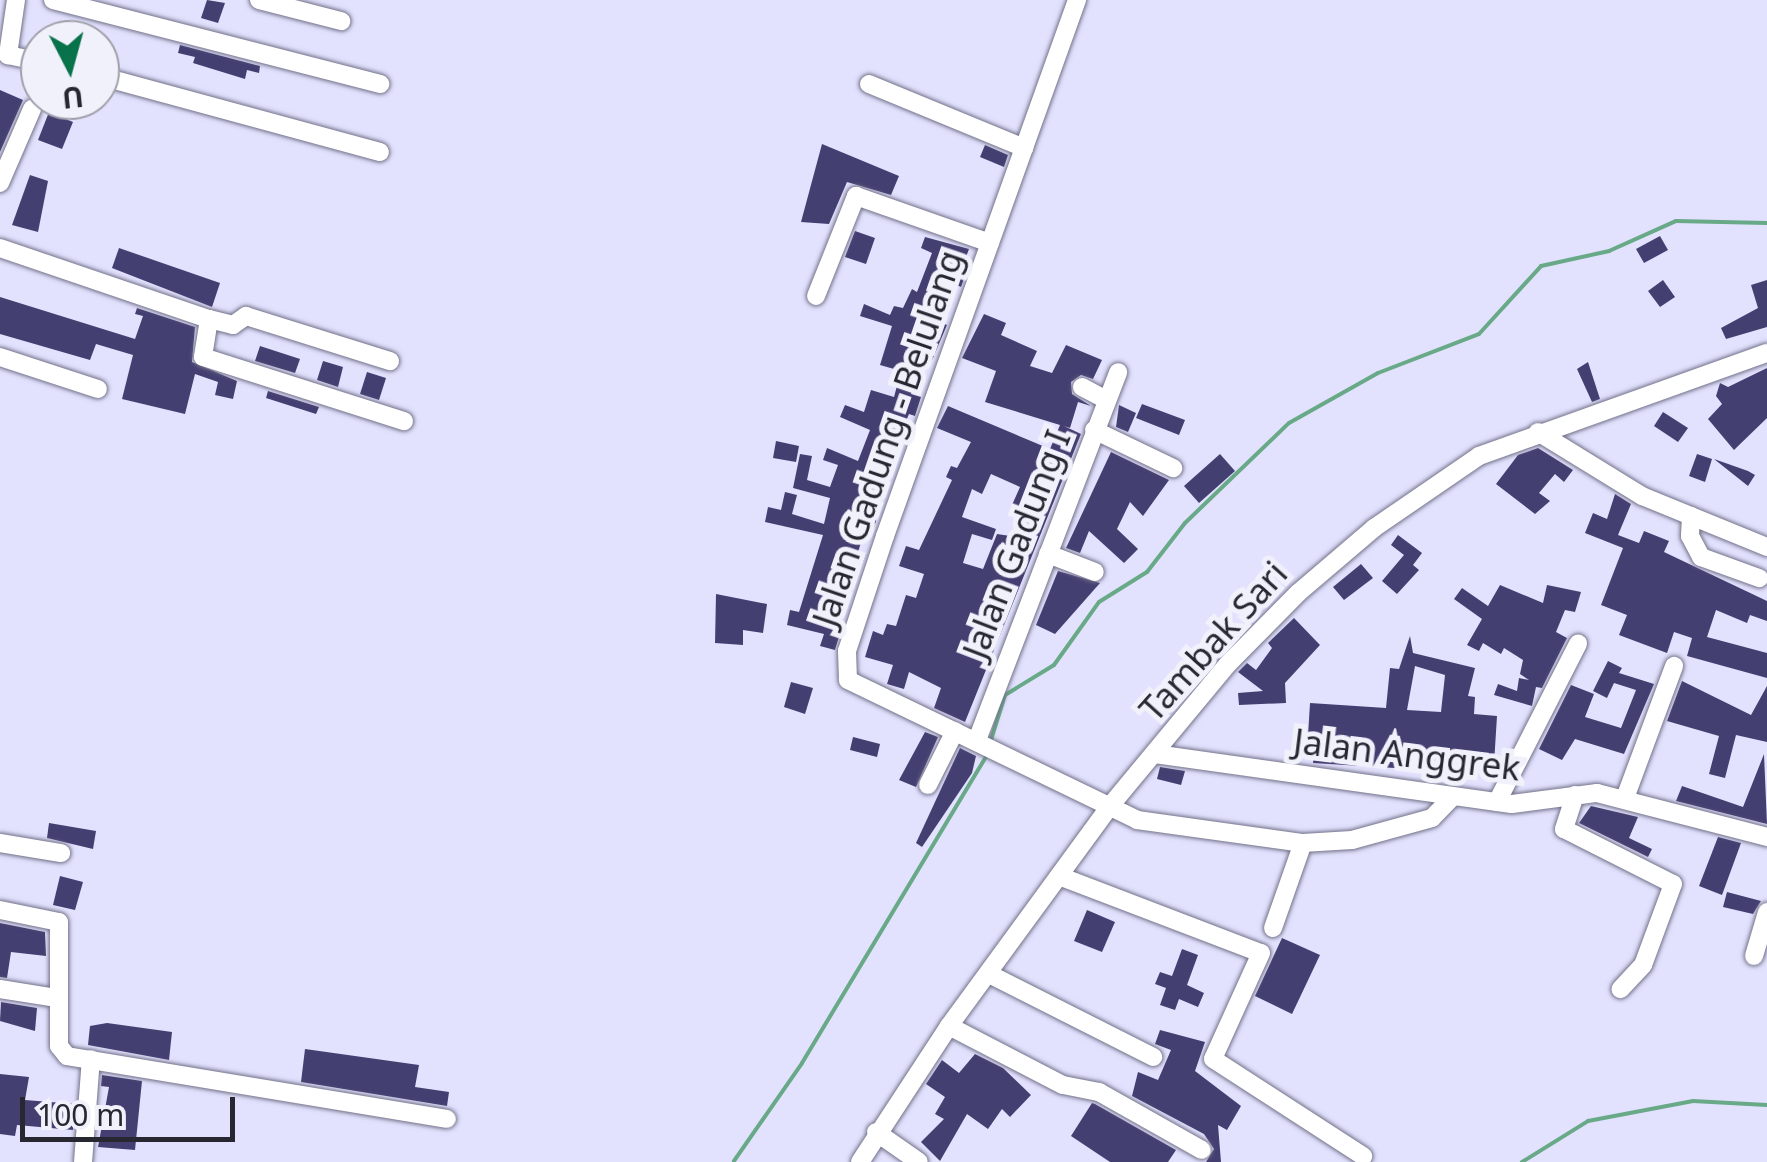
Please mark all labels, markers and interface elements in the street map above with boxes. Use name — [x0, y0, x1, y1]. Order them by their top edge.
north arrow — [20, 20, 120, 120]
text: U — [60, 78, 85, 118]
street label: Jalan Gadung - Belulang — [803, 245, 971, 631]
street label: Jalan Gadung I — [953, 424, 1079, 664]
street label: Tambak Sari — [1130, 553, 1296, 729]
street label: Jalan Anggrek — [1291, 719, 1523, 789]
scale bar — [25, 1077, 240, 1139]
text: 100 m — [37, 1094, 124, 1135]

